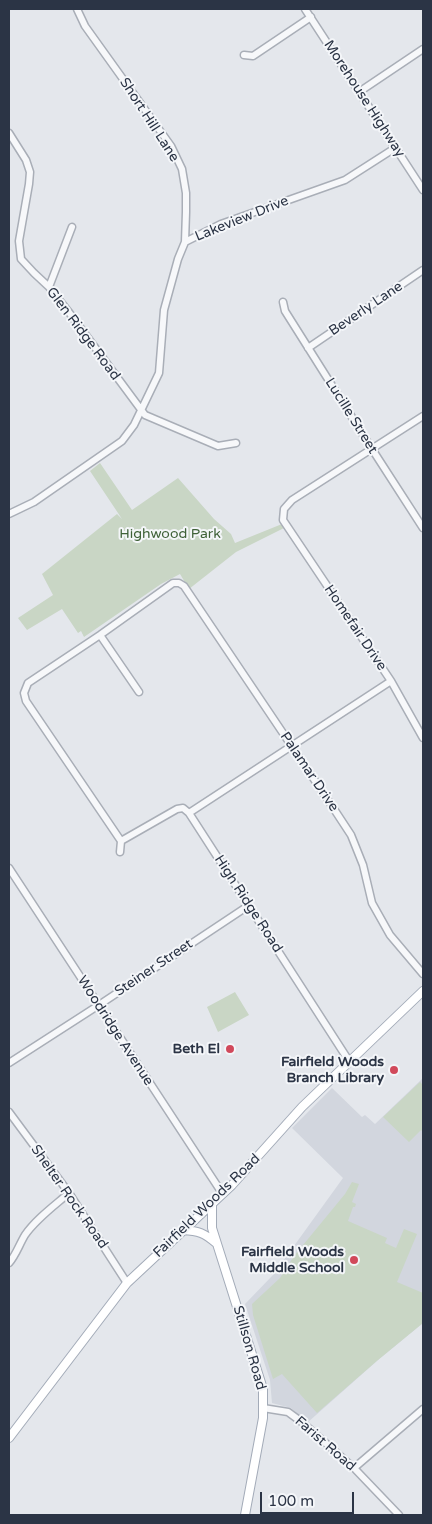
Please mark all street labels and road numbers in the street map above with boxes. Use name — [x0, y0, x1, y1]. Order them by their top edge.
street label: Morehouse Highway — [320, 37, 408, 161]
street label: Short Hill Lane — [116, 75, 182, 165]
street label: Lakeview Drive — [193, 193, 291, 245]
street label: Beverly Lane — [326, 278, 406, 340]
street label: Glen Ridge Road — [43, 284, 123, 384]
street label: Lucille Street — [321, 375, 381, 457]
street label: Homefair Drive — [320, 582, 390, 674]
street label: Palamar Drive — [276, 729, 342, 815]
street label: High Ridge Road — [210, 852, 286, 956]
street label: Steiner Street — [112, 936, 196, 1000]
street label: Woodridge Avenue — [73, 973, 157, 1089]
street label: Shelter Rock Road — [27, 1142, 111, 1252]
street label: Fairfield Woods Road — [150, 1151, 264, 1261]
street label: Stillson Road — [229, 1304, 269, 1392]
street label: Farist Road — [291, 1413, 359, 1475]

